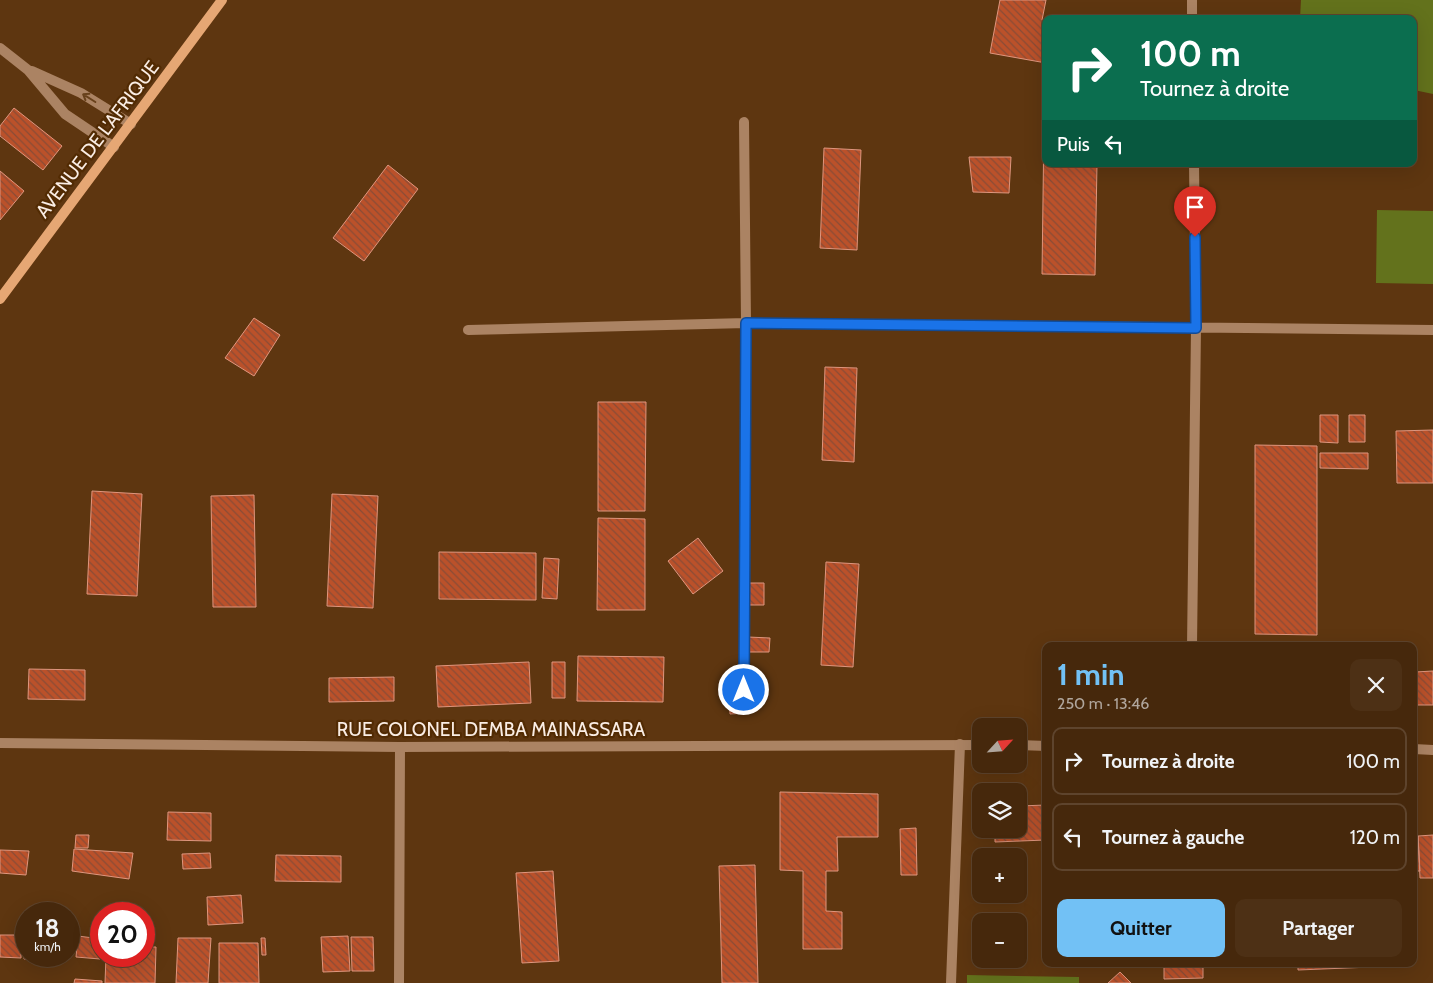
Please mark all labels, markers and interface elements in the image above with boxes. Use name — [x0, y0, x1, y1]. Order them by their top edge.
text: 100 m — [1140, 32, 1241, 75]
icon: right — [1057, 35, 1122, 100]
street label: AVENUE DE L'AFRIQUE — [31, 56, 164, 222]
text: Tournez à droite — [1140, 75, 1289, 102]
one-way arrow — [83, 93, 97, 103]
icon: left — [1100, 130, 1128, 158]
text: Puis — [1057, 133, 1090, 156]
pin — [1174, 186, 1216, 237]
icon: arrive — [1181, 193, 1209, 221]
text: 1 min — [1057, 656, 1125, 693]
button: close — [1350, 659, 1402, 711]
position arrow — [717, 663, 769, 715]
text: 250 m · 13:46 — [1057, 694, 1149, 713]
street label: RUE COLONEL DEMBA MAINASSARA — [337, 718, 646, 741]
north arrow — [972, 718, 1028, 772]
map controls — [972, 718, 1027, 968]
icon: right — [1059, 747, 1087, 775]
text: Tournez à droite — [1102, 750, 1235, 773]
text: 100 m — [1346, 750, 1400, 773]
button: layers — [972, 783, 1027, 838]
icon: left — [1059, 823, 1087, 851]
text: Tournez à gauche — [1102, 826, 1244, 849]
text: 120 m — [1350, 826, 1400, 849]
button: + — [972, 848, 1027, 903]
button: Quitter — [1057, 899, 1225, 957]
button: Partager — [1235, 899, 1402, 957]
speed limit sign: 20 — [90, 902, 155, 967]
text: 18 — [35, 913, 60, 943]
button: − — [972, 913, 1027, 968]
text: km/h — [34, 939, 61, 954]

